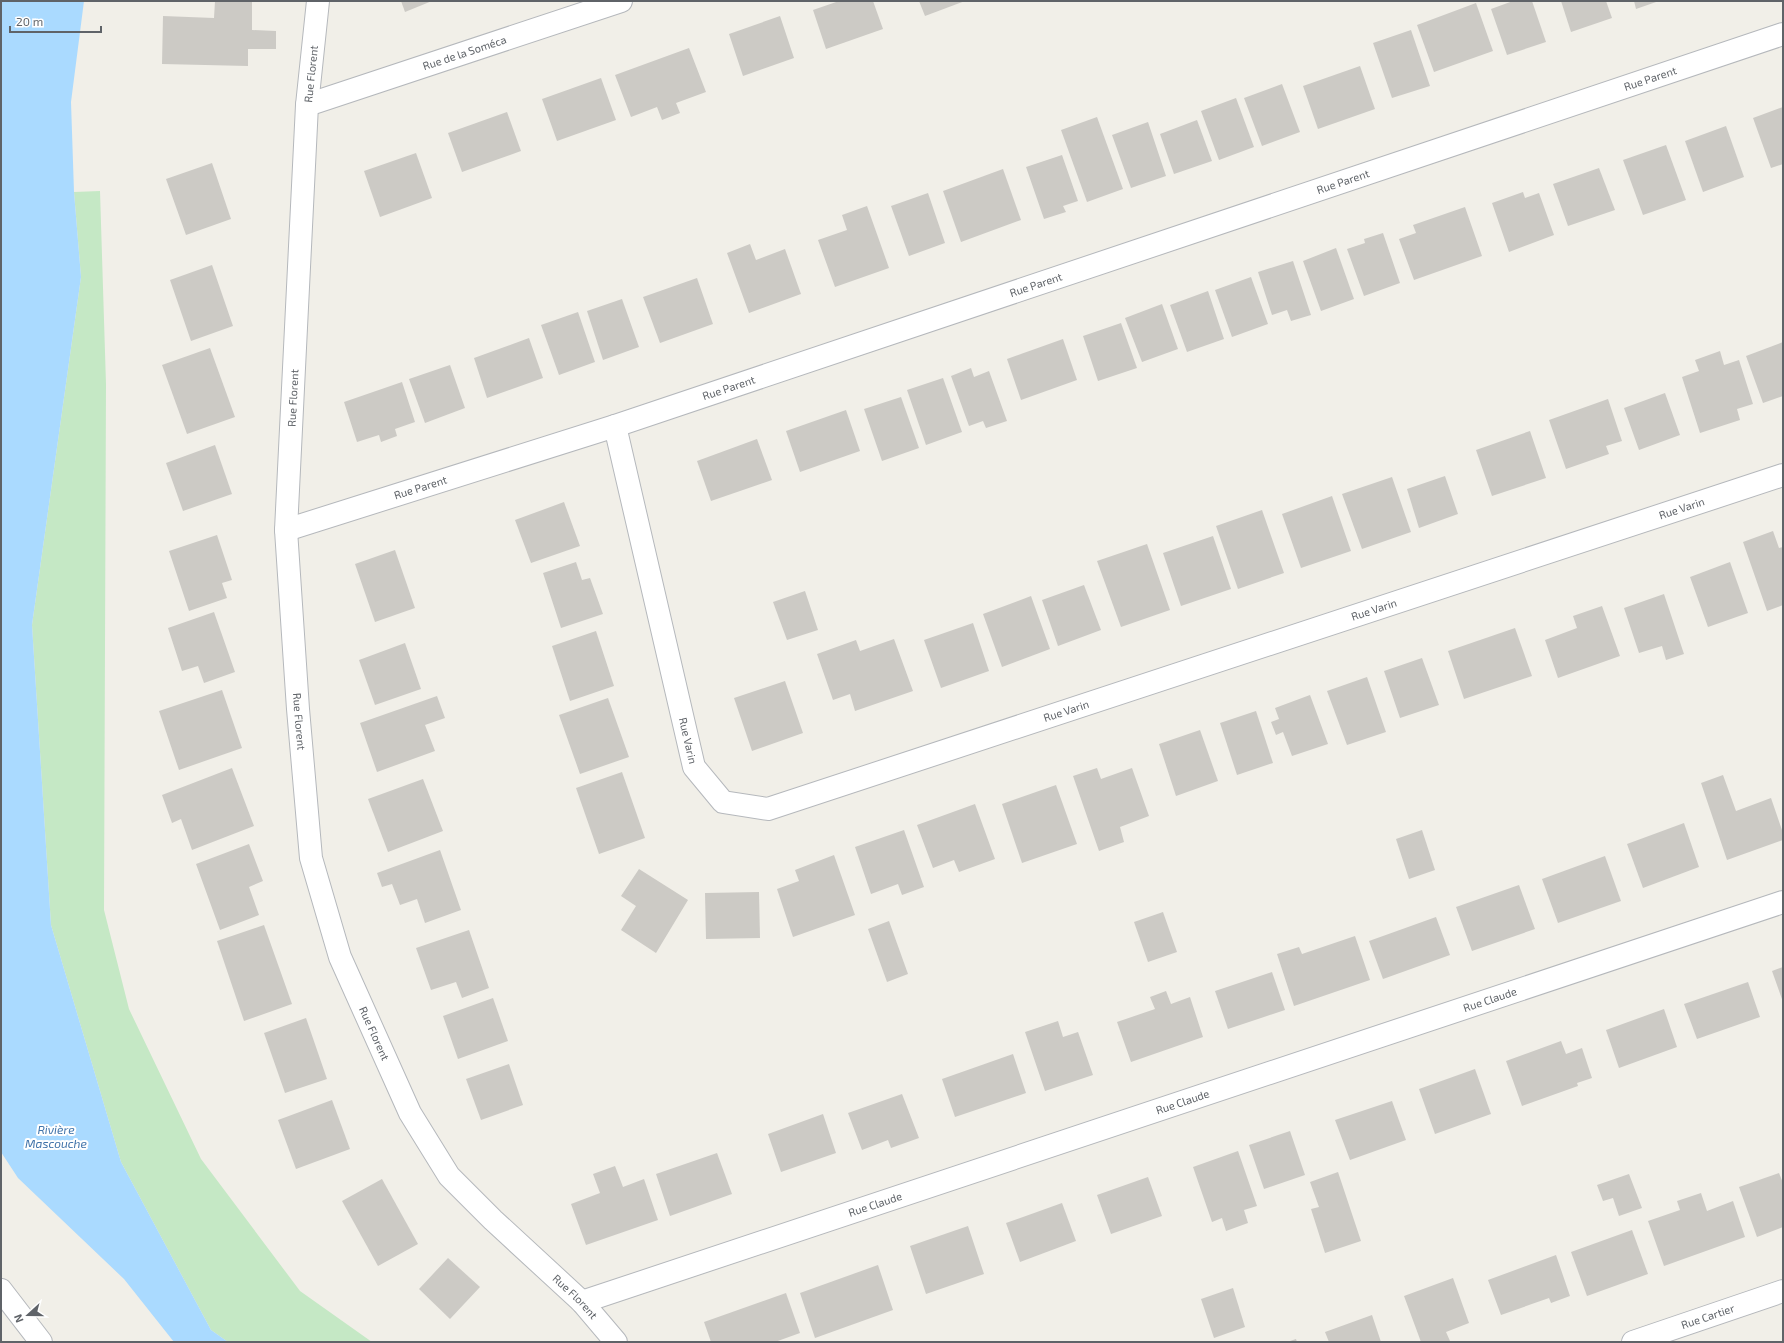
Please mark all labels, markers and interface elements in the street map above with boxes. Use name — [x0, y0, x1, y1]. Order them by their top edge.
scale bar — [10, 8, 101, 34]
text: 20 m — [16, 14, 43, 28]
street label: Rue de la Soméca — [421, 32, 508, 72]
street label: Rue Florent — [301, 45, 320, 103]
street label: Rue Parent — [1622, 63, 1678, 93]
street label: Rue Parent — [1315, 166, 1371, 196]
street label: Rue Parent — [1008, 269, 1064, 299]
street label: Rue Florent — [285, 369, 301, 427]
street label: Rue Parent — [701, 372, 757, 402]
street label: Rue Parent — [392, 473, 448, 501]
street label: Rue Varin — [1657, 494, 1706, 521]
street label: Rue Varin — [1349, 596, 1398, 623]
street label: Rue Florent — [291, 692, 309, 751]
street label: Rue Varin — [1042, 697, 1091, 724]
street label: Rue Varin — [677, 716, 700, 765]
street label: Rue Claude — [1461, 984, 1518, 1014]
street label: Rue Florent — [357, 1004, 393, 1062]
street label: Rue Claude — [1154, 1087, 1211, 1116]
water label: Rivière Mascouche — [25, 1122, 88, 1150]
street label: Rue Claude — [847, 1189, 904, 1219]
street label: Rue Florent — [550, 1271, 600, 1321]
north arrow — [8, 1295, 48, 1335]
street label: Rue Cartier — [1679, 1301, 1737, 1331]
text: N — [11, 1313, 26, 1325]

